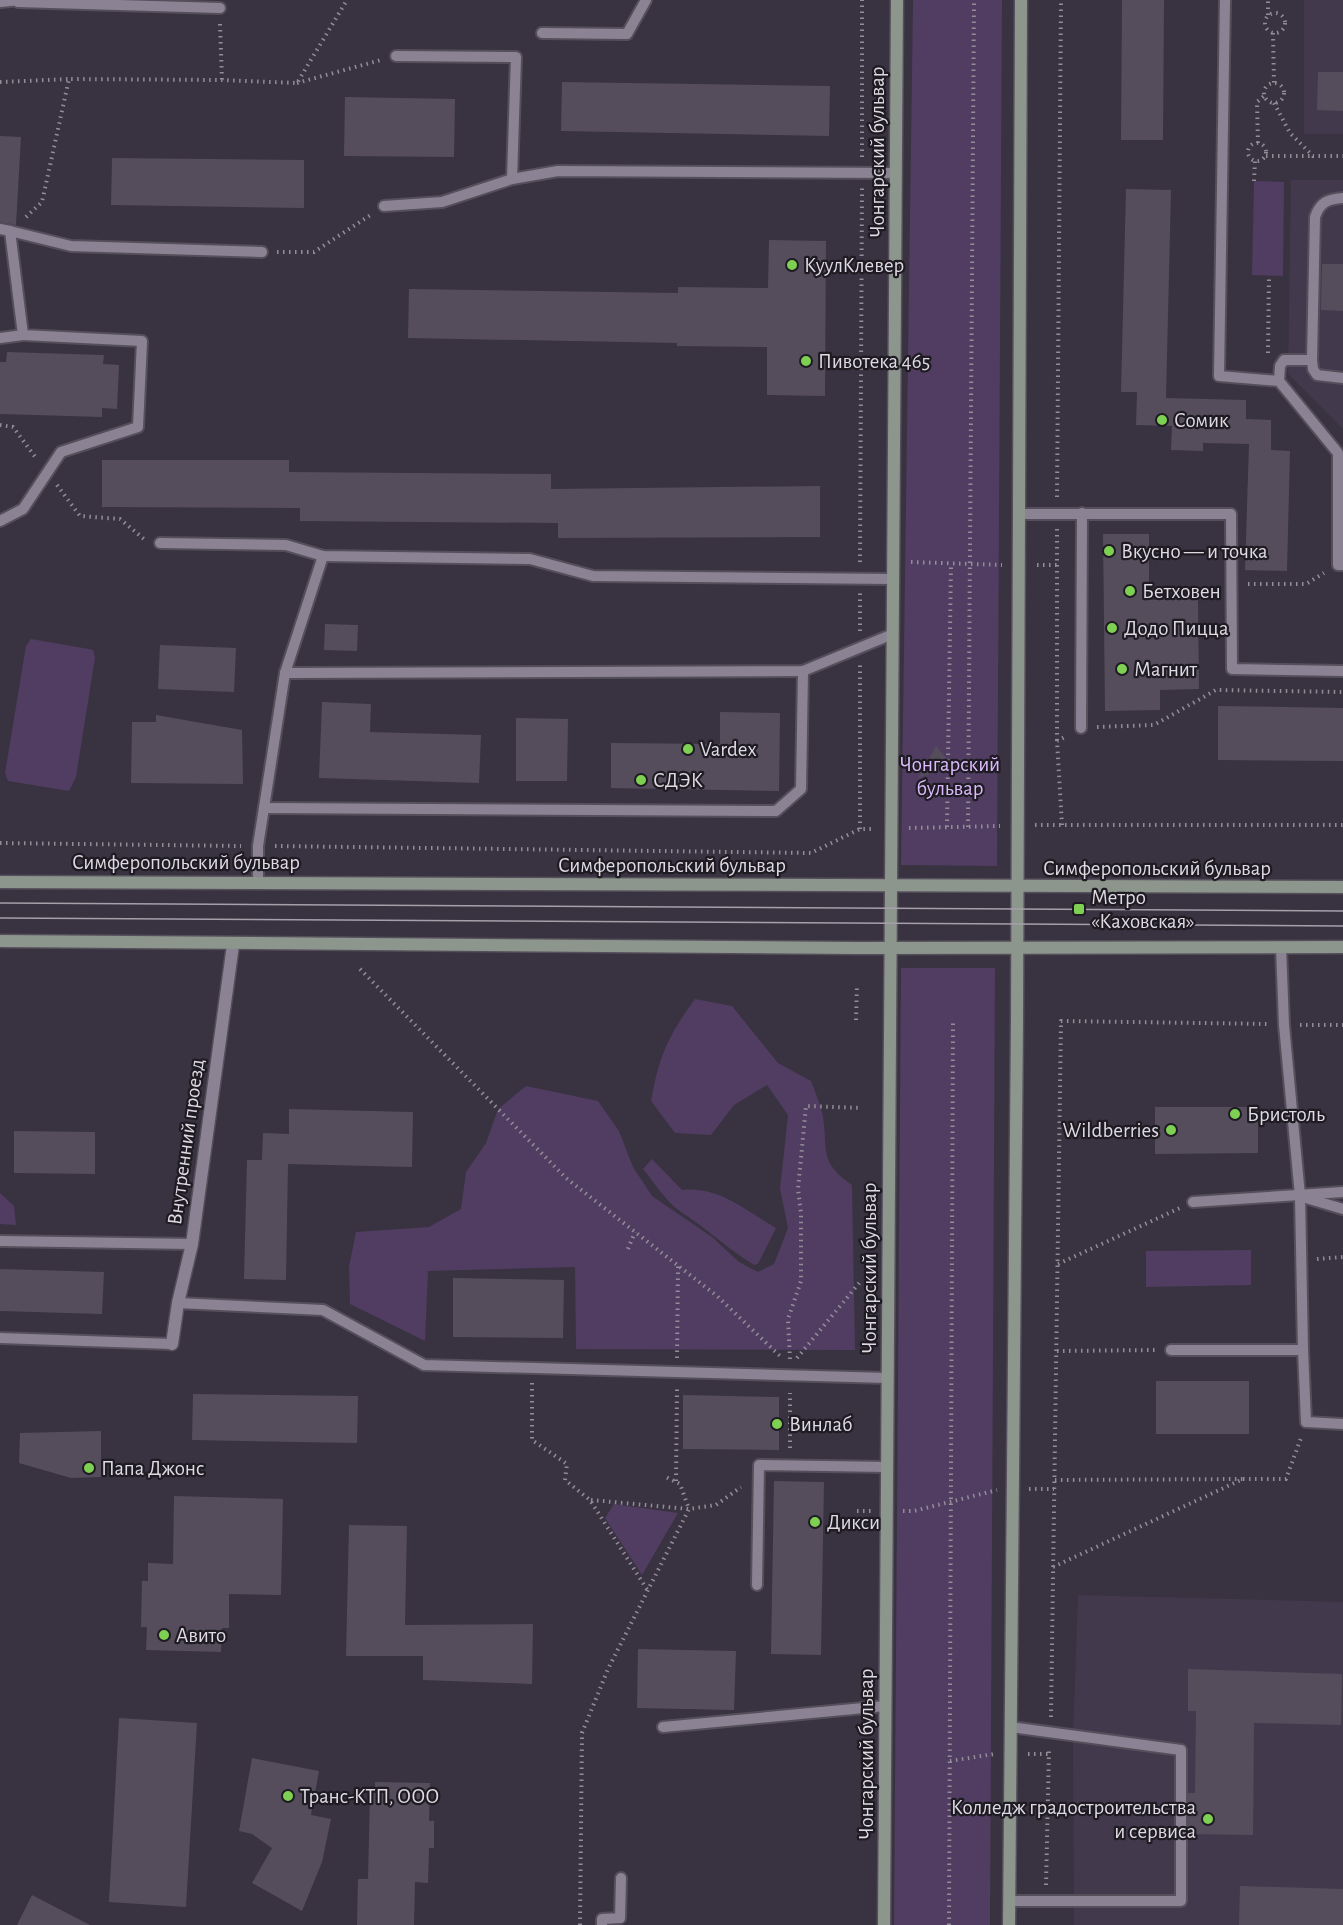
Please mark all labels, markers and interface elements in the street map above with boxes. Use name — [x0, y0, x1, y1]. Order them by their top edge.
street label: Чонгарский бульвар — [867, 67, 888, 237]
place label: КуулКлевер — [804, 255, 904, 276]
marker: КуулКлевер — [785, 258, 799, 272]
place label: Пивотека 465 — [818, 351, 930, 372]
marker: Пивотека 465 — [799, 354, 813, 368]
place label: Сомик — [1174, 410, 1229, 431]
marker: Сомик — [1155, 413, 1169, 427]
place label: Вкусно — и точка — [1121, 541, 1268, 562]
marker: Вкусно — и точка — [1102, 544, 1116, 558]
place label: Бетховен — [1142, 581, 1221, 602]
marker: Бетховен — [1123, 584, 1137, 598]
place label: Додо Пицца — [1124, 618, 1229, 639]
marker: Додо Пицца — [1105, 621, 1119, 635]
place label: Магнит — [1134, 659, 1198, 680]
marker: Магнит — [1115, 662, 1129, 676]
place label: Vardex — [700, 739, 757, 760]
marker: Vardex — [681, 742, 695, 756]
park label: Чонгарский бульвар — [900, 754, 1000, 799]
place label: СДЭК — [653, 770, 703, 791]
marker: СДЭК — [634, 773, 648, 787]
street label: Симферопольский бульвар — [72, 852, 300, 873]
street label: Симферопольский бульвар — [558, 855, 786, 876]
street label: Симферопольский бульвар — [1043, 858, 1271, 879]
place label: Метро «Каховская» — [1091, 887, 1195, 932]
marker: Метро «Каховская» — [1072, 902, 1086, 916]
street label: Внутренний проезд — [164, 1058, 208, 1226]
place label: Бристоль — [1247, 1104, 1325, 1125]
marker: Бристоль — [1228, 1107, 1242, 1121]
place label: Wildberries — [1063, 1120, 1159, 1141]
marker: Wildberries — [1164, 1123, 1178, 1137]
street label: Чонгарский бульвар — [859, 1183, 880, 1353]
place label: Винлаб — [789, 1414, 852, 1435]
marker: Винлаб — [770, 1417, 784, 1431]
place label: Папа Джонс — [101, 1458, 204, 1479]
marker: Папа Джонс — [82, 1461, 96, 1475]
place label: Дикси — [827, 1512, 880, 1533]
marker: Дикси — [808, 1515, 822, 1529]
place label: Авито — [176, 1625, 226, 1646]
marker: Авито — [157, 1628, 171, 1642]
street label: Чонгарский бульвар — [856, 1669, 877, 1839]
place label: Транс-КТП, ООО — [300, 1786, 440, 1807]
marker: Транс-КТП, ООО — [281, 1789, 295, 1803]
place label: Колледж градостроительства и сервиса — [951, 1797, 1196, 1842]
marker: Колледж градостроительства и сервиса — [1201, 1812, 1215, 1826]

